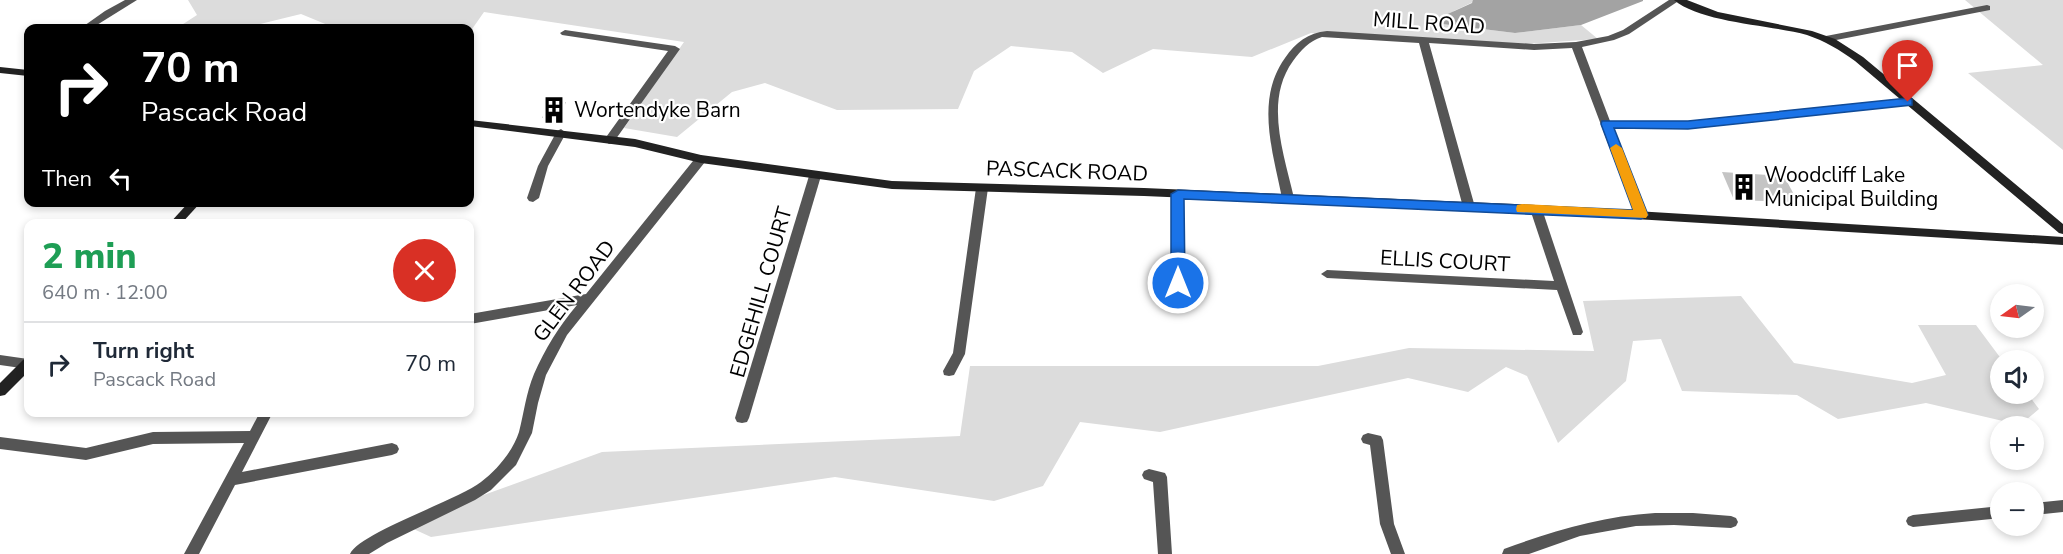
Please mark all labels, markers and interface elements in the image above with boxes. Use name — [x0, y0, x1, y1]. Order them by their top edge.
street label: MILL ROAD — [1372, 5, 1486, 41]
text: 70 m — [141, 40, 240, 97]
pin — [1882, 40, 1933, 102]
icon: right — [42, 48, 120, 126]
icon: arrive — [1891, 49, 1924, 82]
text: Pascack Road — [141, 94, 307, 131]
building icon: Wortendyke Barn — [539, 95, 569, 125]
place label: Wortendyke Barn — [574, 96, 741, 124]
street label: PASCACK ROAD — [986, 154, 1148, 188]
place label: Woodcliff Lake Municipal Building — [1764, 161, 1938, 213]
icon: left — [104, 162, 137, 195]
text: Then — [42, 164, 92, 194]
building icon: Woodcliff Lake Municipal Building — [1729, 172, 1759, 202]
street label: EDGEHILL COURT — [723, 203, 799, 381]
text: 2 min — [42, 232, 137, 281]
street label: GLEN ROAD — [527, 234, 621, 348]
button: close — [393, 239, 456, 302]
street label: ELLIS COURT — [1379, 244, 1511, 278]
position arrow — [1146, 251, 1210, 315]
text: 640 m · 12:00 — [42, 279, 168, 306]
north arrow — [1990, 284, 2044, 338]
map controls — [1990, 284, 2044, 536]
text: Turn right — [93, 336, 194, 366]
icon: right — [42, 348, 75, 381]
text: 70 m — [405, 349, 456, 379]
button: sound — [1990, 350, 2044, 404]
text: Pascack Road — [93, 366, 216, 393]
button: + — [1990, 416, 2044, 470]
button: − — [1990, 482, 2044, 536]

